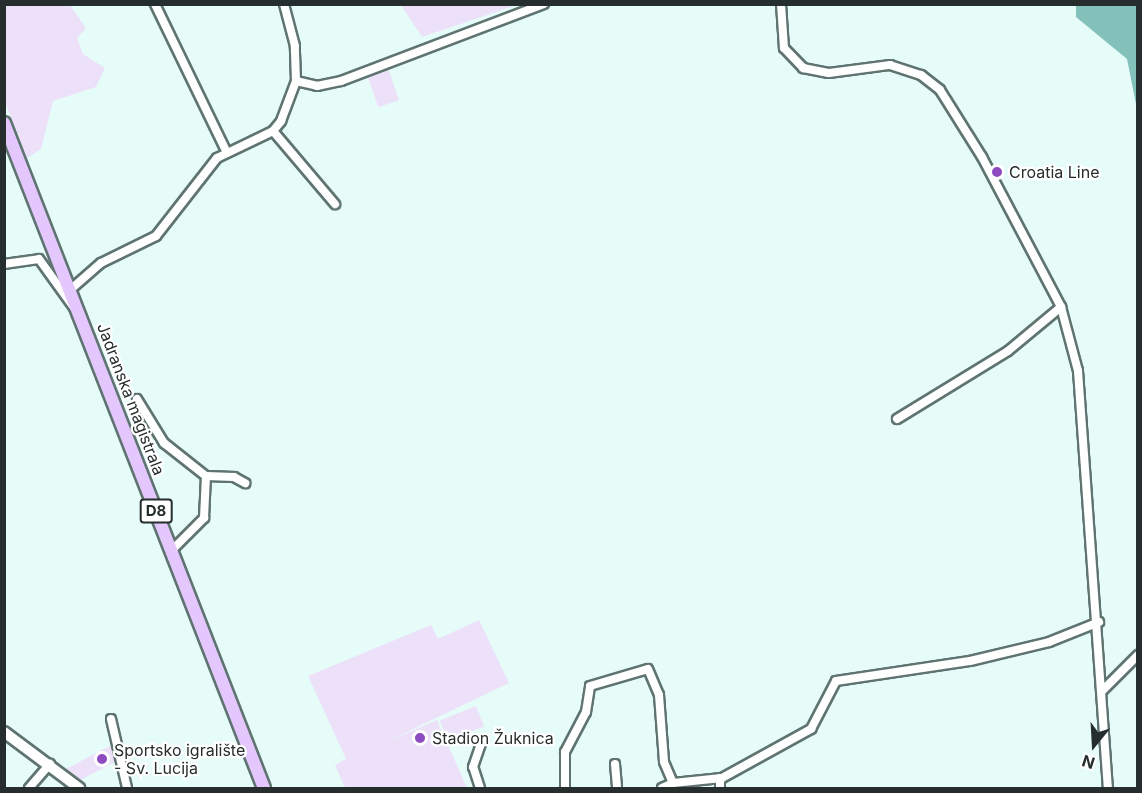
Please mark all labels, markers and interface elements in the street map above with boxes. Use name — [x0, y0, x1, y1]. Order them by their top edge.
place label: Croatia Line — [1009, 162, 1099, 182]
marker: Croatia Line — [990, 165, 1004, 179]
street label: Jadranska magistrala — [93, 320, 169, 478]
road number: D8 — [140, 499, 172, 523]
north arrow — [1064, 715, 1124, 775]
place label: Stadion Žuknica — [432, 728, 554, 748]
marker: Stadion Žuknica — [413, 731, 427, 745]
place label: Sportsko igralište - Sv. Lucija — [114, 740, 245, 778]
text: N — [1080, 751, 1097, 774]
marker: Sportsko igralište - Sv. Lucija — [95, 752, 109, 766]

